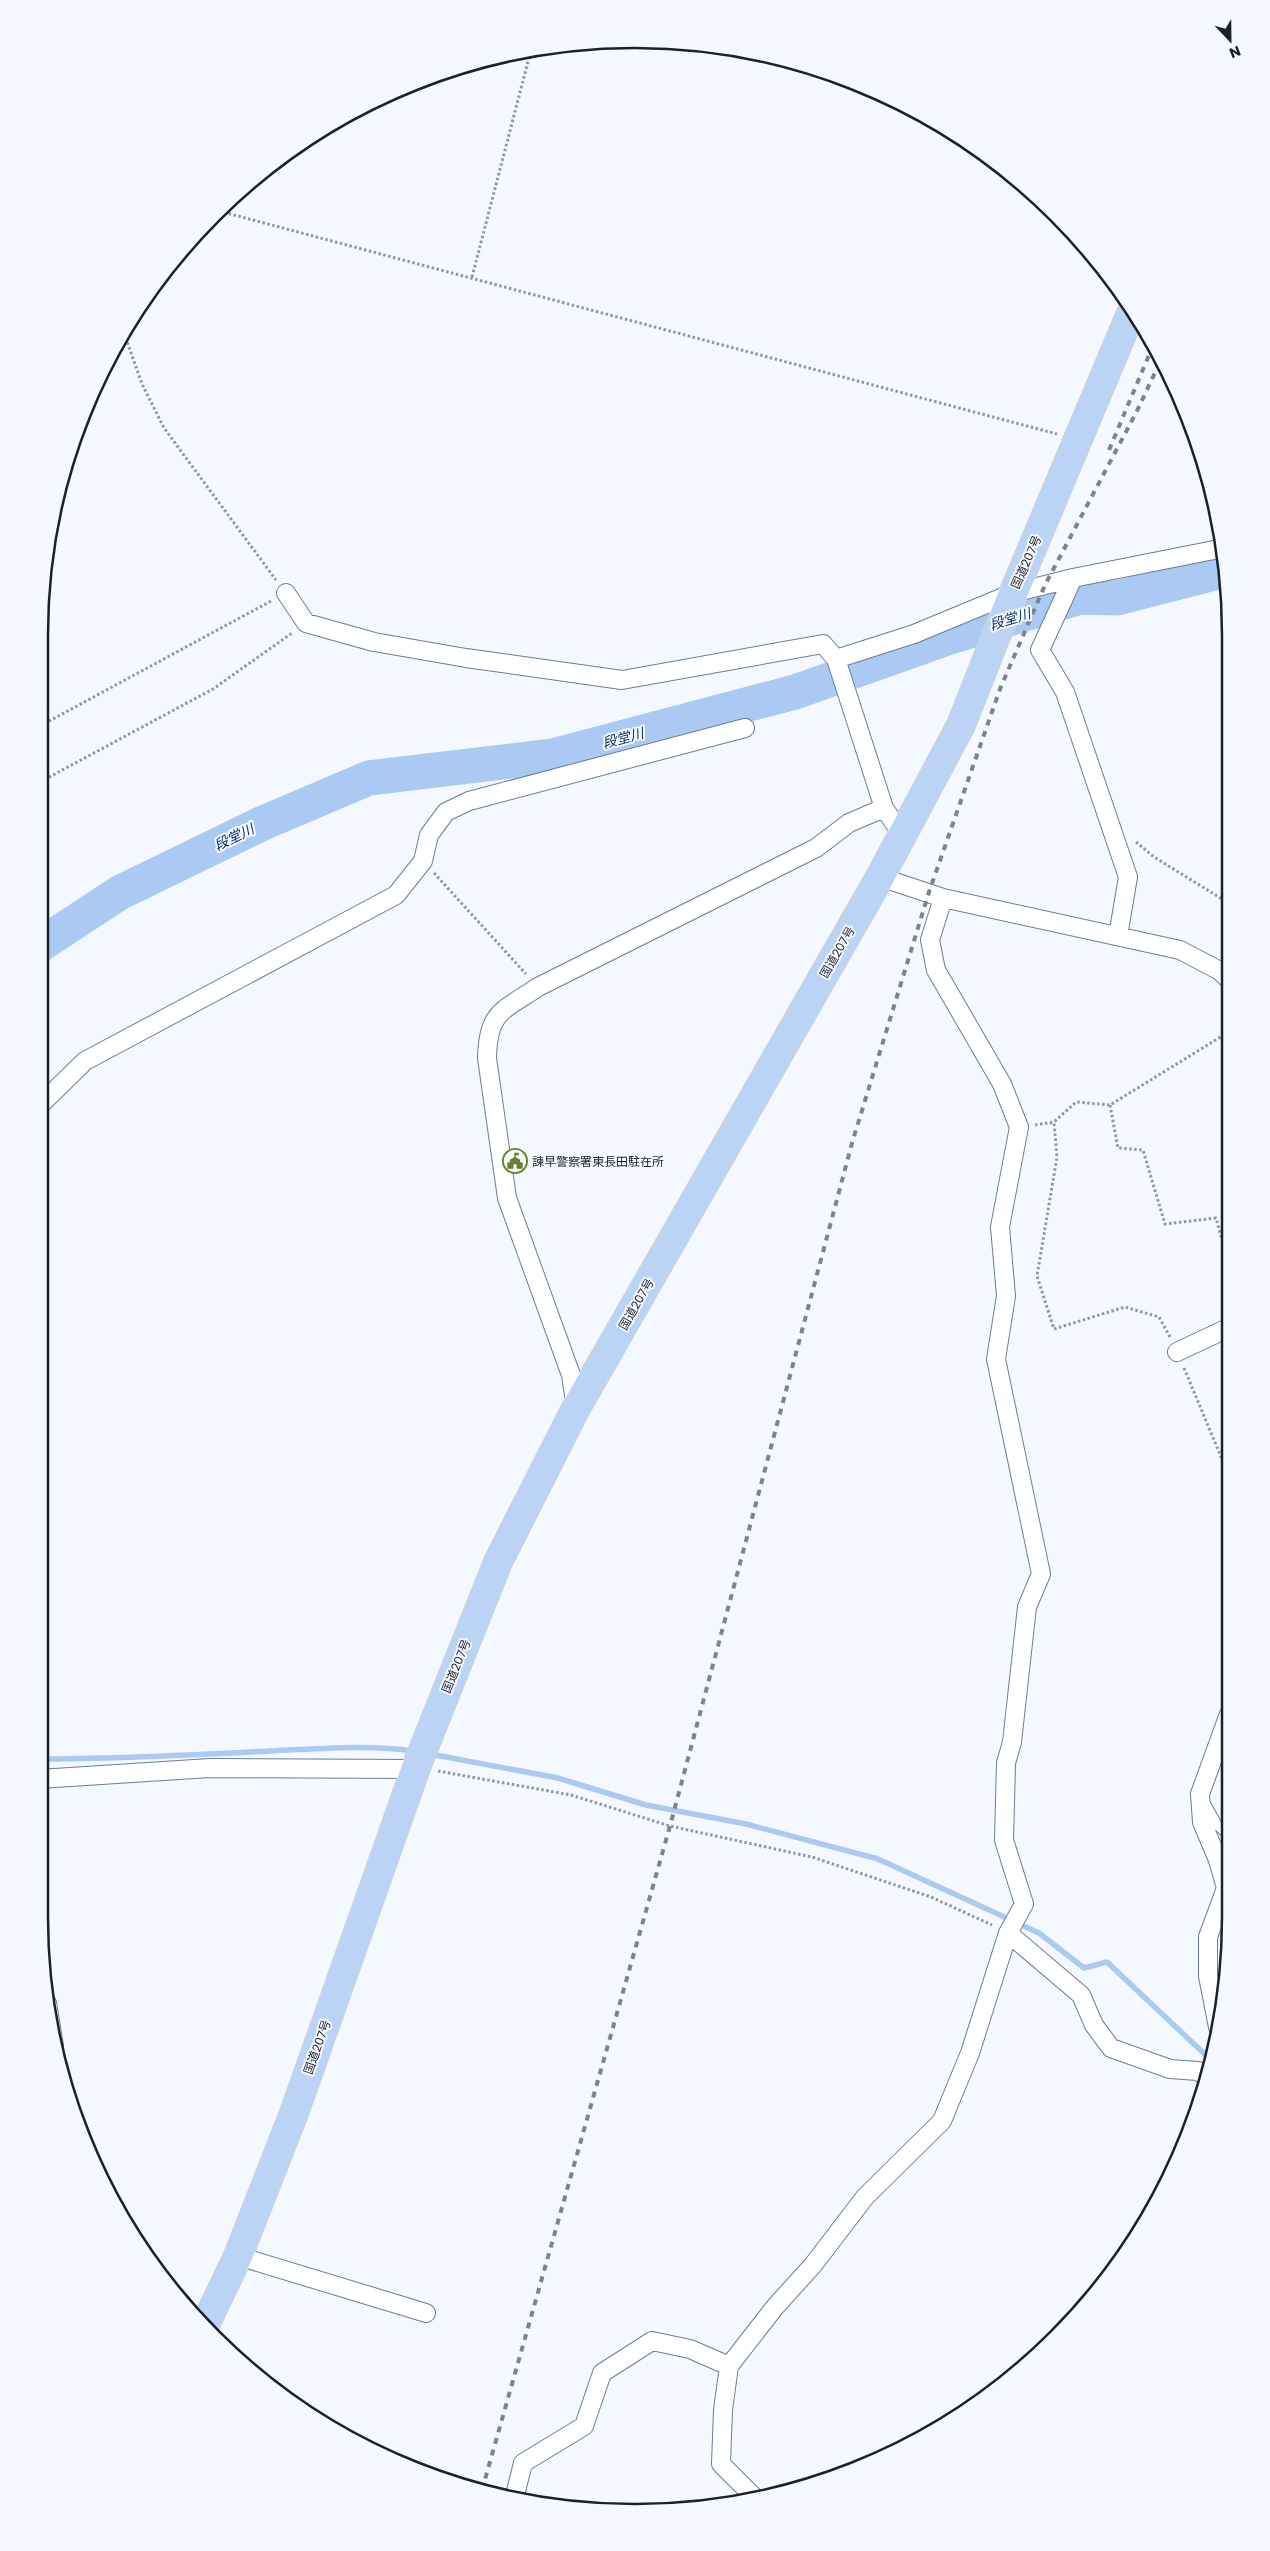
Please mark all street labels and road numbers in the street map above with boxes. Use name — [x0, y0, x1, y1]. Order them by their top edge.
street label: 国道207号 — [1007, 533, 1045, 591]
street label: 国道207号 — [815, 923, 859, 981]
street label: 国道207号 — [614, 1275, 658, 1333]
street label: 国道207号 — [437, 1636, 475, 1696]
street label: 国道207号 — [299, 2017, 335, 2077]

